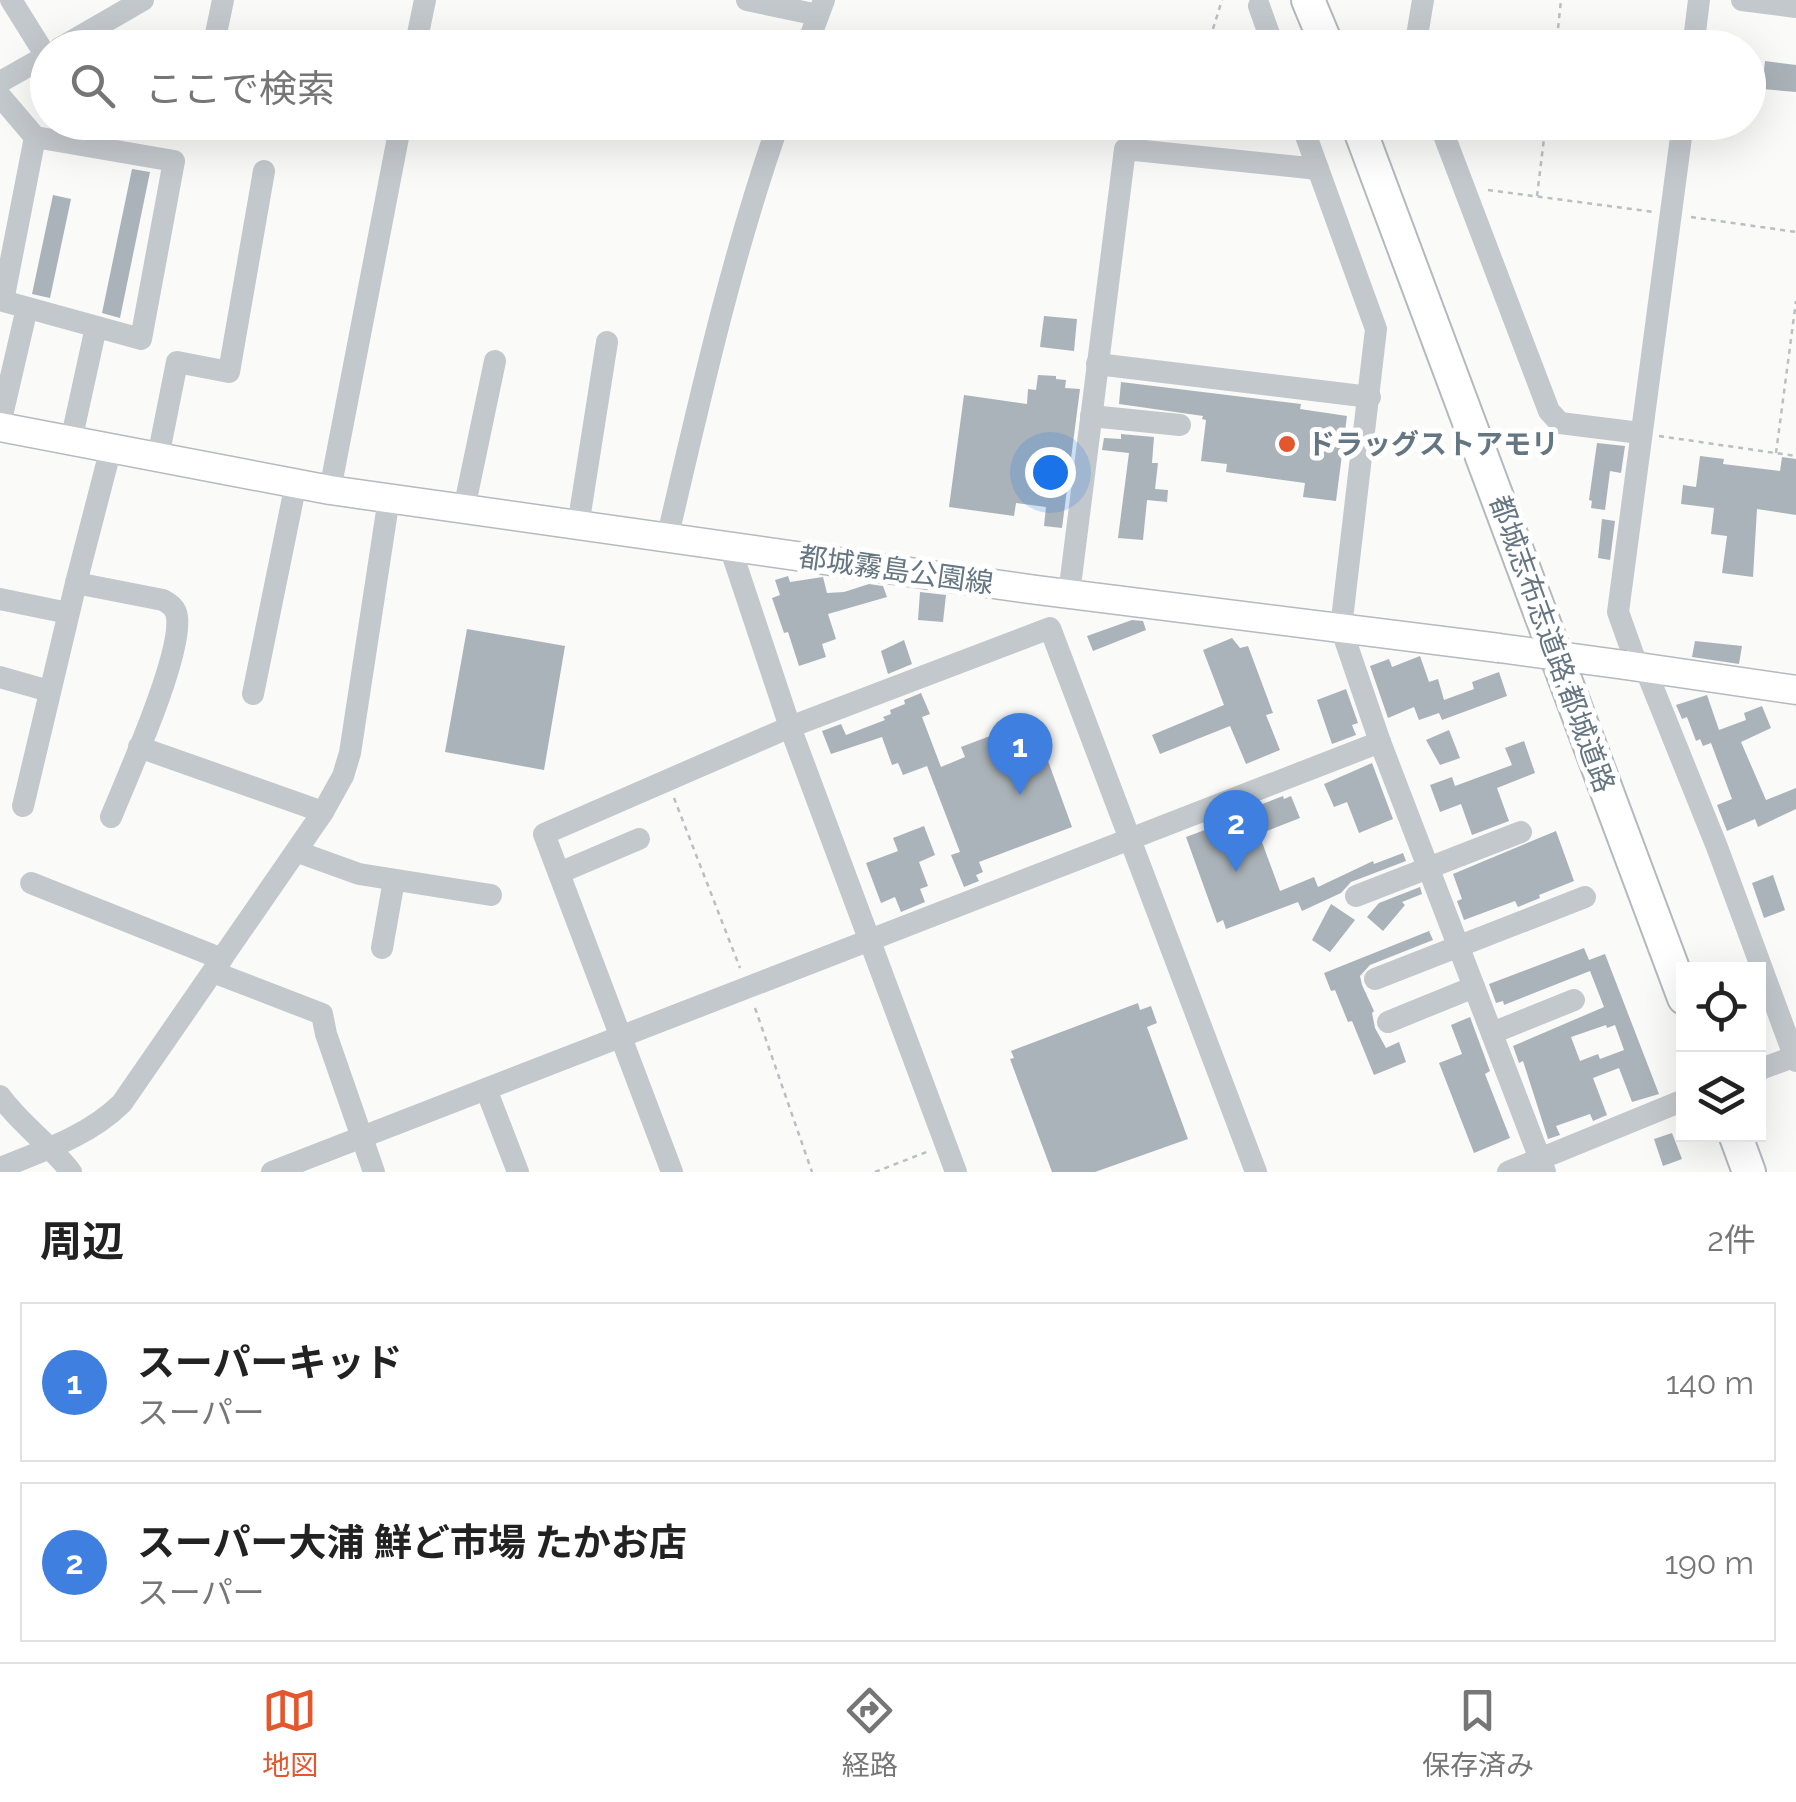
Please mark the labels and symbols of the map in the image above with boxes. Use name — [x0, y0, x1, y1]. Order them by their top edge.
place label: ドラッグストアモリ — [1307, 428, 1559, 461]
marker: ドラッグストアモリ — [1276, 433, 1298, 455]
your location — [1025, 447, 1076, 498]
street label: 都城志布志道路;都城道路 — [1483, 491, 1621, 797]
street label: 都城霧島公園線 — [797, 540, 995, 600]
pin: 1 — [988, 712, 1052, 795]
pin: 2 — [1204, 790, 1268, 872]

